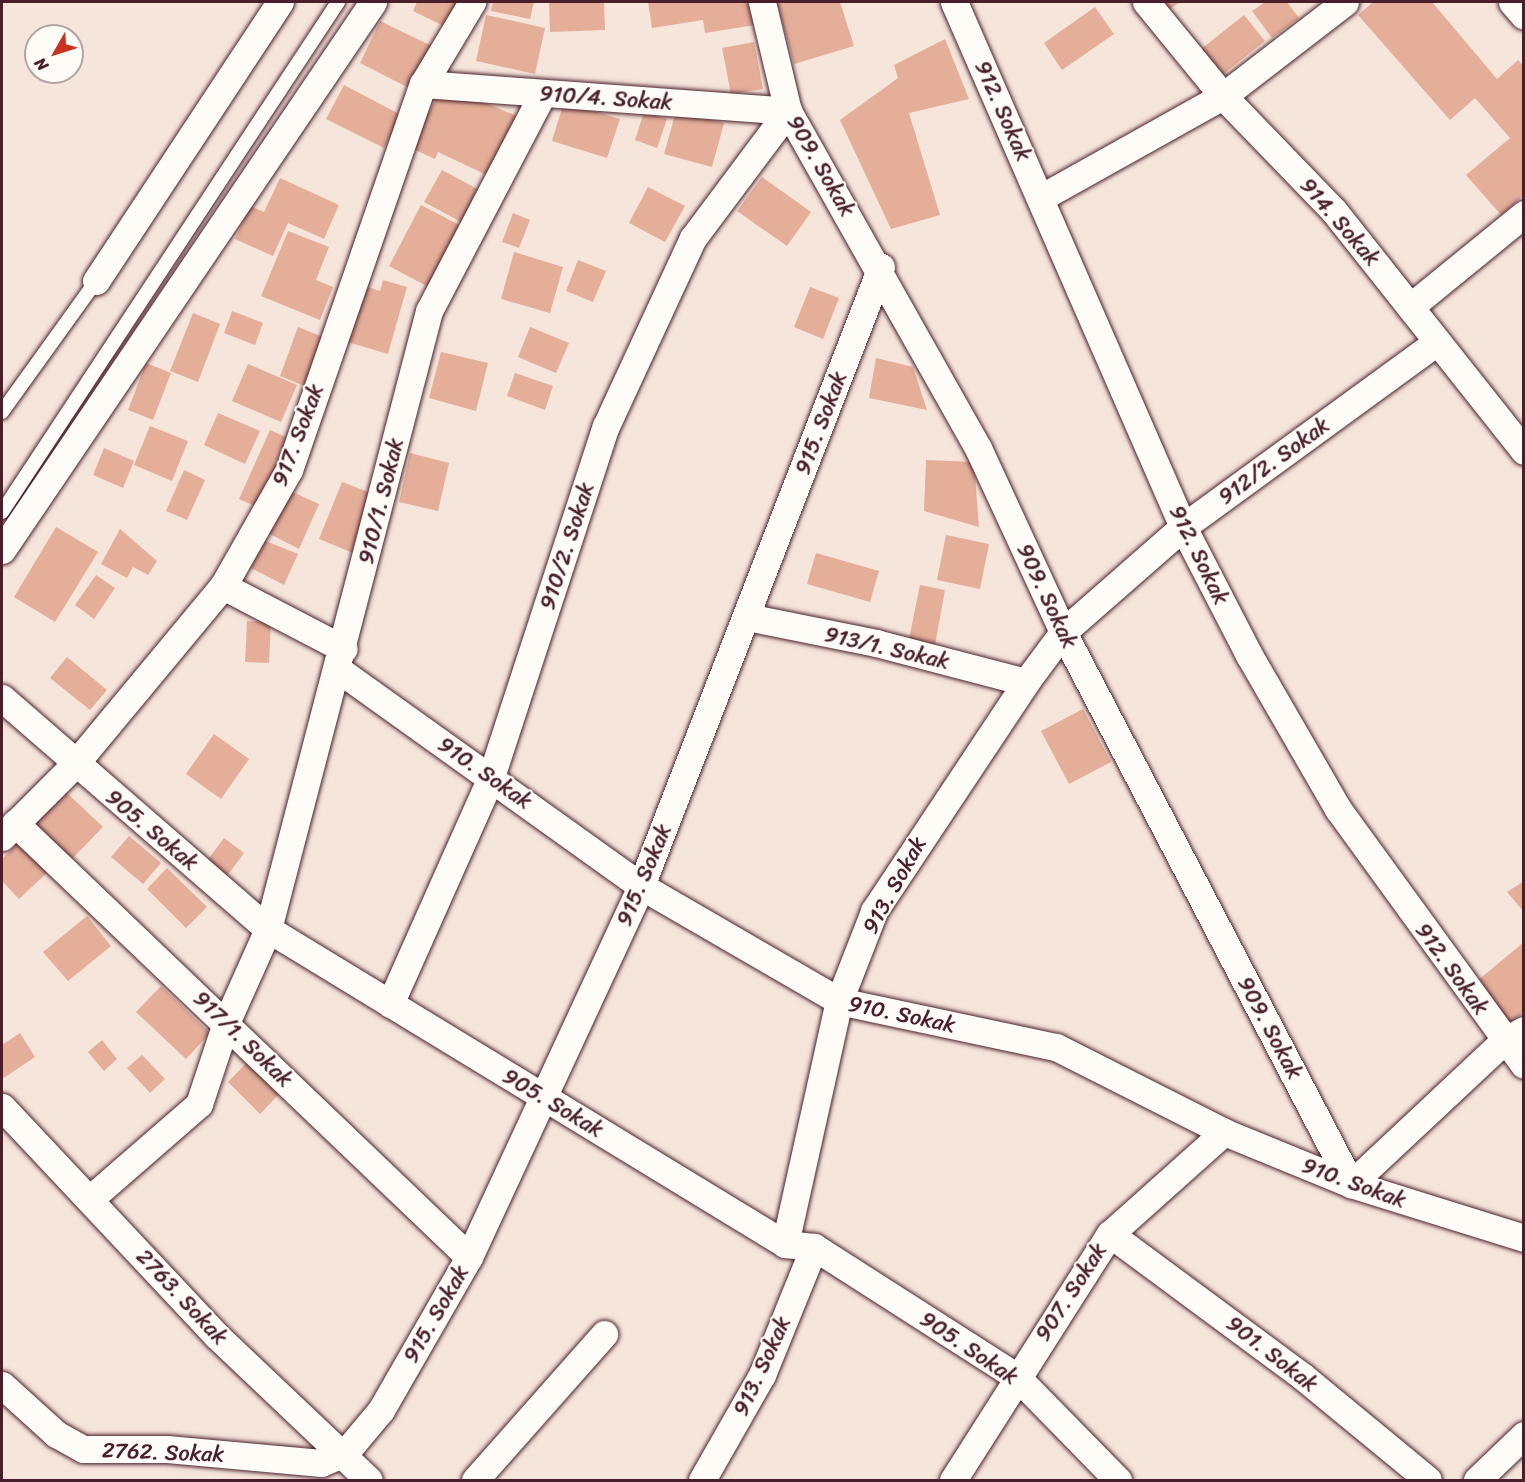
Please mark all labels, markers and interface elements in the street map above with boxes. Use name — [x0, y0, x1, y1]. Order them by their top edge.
north arrow — [24, 24, 84, 84]
text: N — [26, 51, 56, 78]
street label: 912. Sokak — [969, 57, 1037, 165]
street label: 910/4. Sokak — [539, 80, 673, 116]
street label: 909. Sokak — [781, 111, 861, 221]
street label: 914. Sokak — [1294, 172, 1386, 272]
street label: 915. Sokak — [789, 368, 853, 478]
street label: 917. Sokak — [266, 380, 330, 490]
street label: 912/2. Sokak — [1213, 412, 1335, 510]
street label: 910/1. Sokak — [353, 435, 409, 567]
street label: 910/2. Sokak — [534, 479, 600, 613]
street label: 912. Sokak — [1164, 501, 1234, 609]
street label: 909. Sokak — [1011, 539, 1083, 653]
street label: 913/1. Sokak — [822, 621, 952, 675]
street label: 910. Sokak — [433, 731, 537, 815]
street label: 905. Sokak — [100, 784, 204, 876]
street label: 915. Sokak — [611, 820, 677, 930]
street label: 913. Sokak — [857, 832, 931, 938]
street label: 912. Sokak — [1410, 918, 1494, 1020]
street label: 909. Sokak — [1232, 972, 1308, 1084]
street label: 917/1. Sokak — [188, 985, 298, 1093]
street label: 910. Sokak — [846, 990, 958, 1038]
street label: 905. Sokak — [498, 1063, 608, 1143]
street label: 910. Sokak — [1298, 1152, 1410, 1214]
street label: 907. Sokak — [1030, 1238, 1112, 1346]
street label: 2763. Sokak — [131, 1244, 233, 1350]
street label: 915. Sokak — [398, 1261, 474, 1367]
street label: 905. Sokak — [915, 1306, 1023, 1390]
street label: 901. Sokak — [1221, 1310, 1323, 1398]
street label: 913. Sokak — [727, 1312, 797, 1420]
street label: 2762. Sokak — [101, 1437, 225, 1467]

